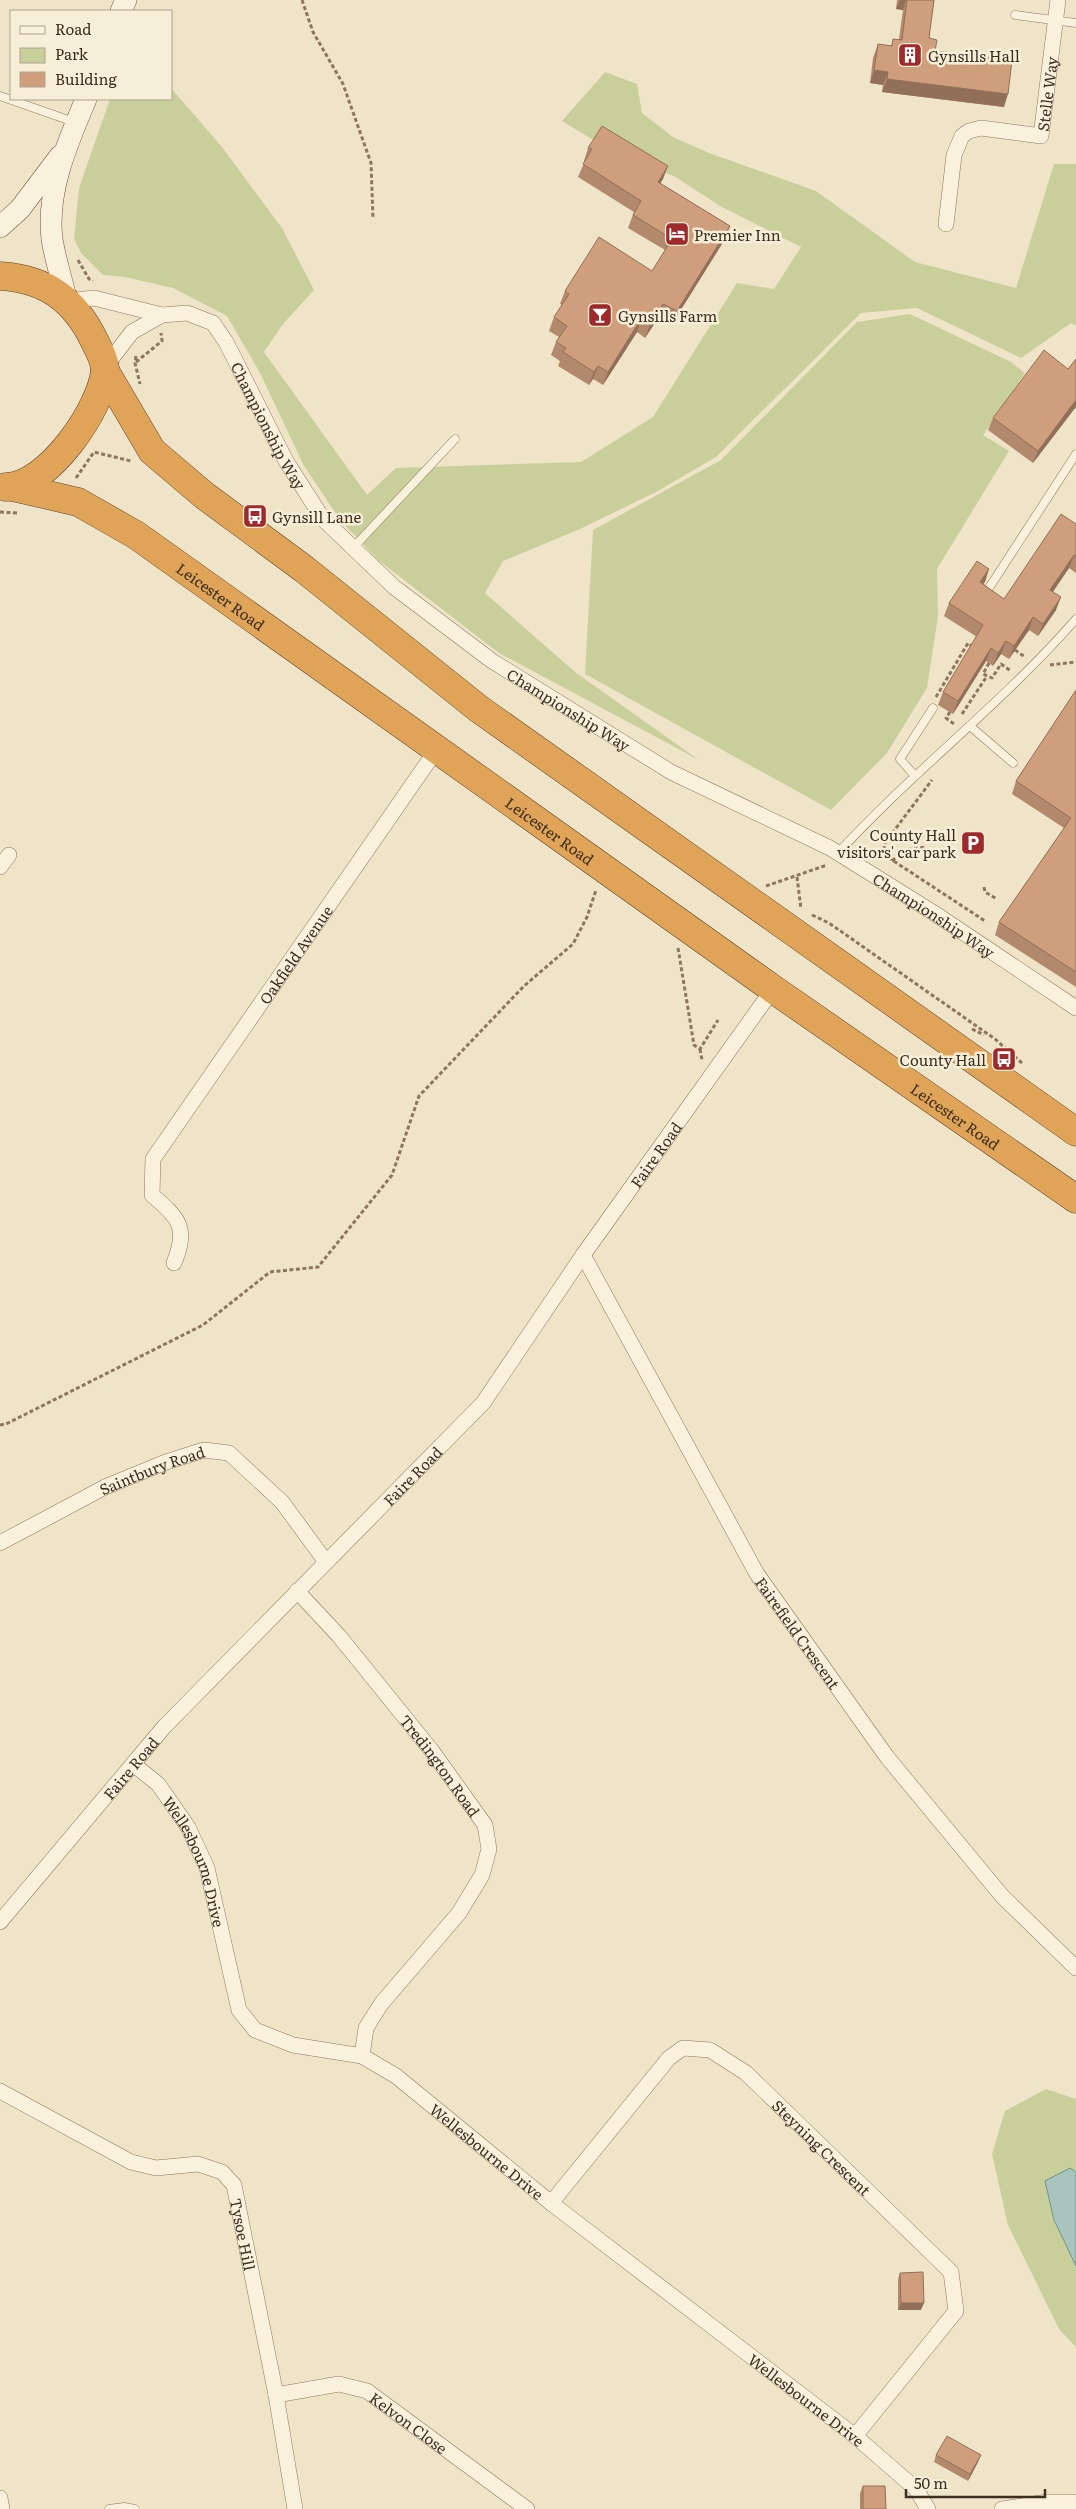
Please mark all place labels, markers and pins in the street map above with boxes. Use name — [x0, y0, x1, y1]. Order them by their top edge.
building icon: Gynsills Hall — [897, 42, 923, 68]
place label: Gynsills Hall — [928, 44, 1020, 67]
hotel icon: Premier Inn — [664, 221, 690, 247]
place label: Premier Inn — [694, 223, 781, 246]
bar icon: Gynsills Farm — [587, 302, 613, 328]
place label: Gynsills Farm — [618, 304, 718, 327]
bus stop icon: Gynsill Lane — [242, 503, 268, 529]
place label: Gynsill Lane — [272, 505, 362, 528]
place label: County Hall visitors' car park — [837, 823, 957, 863]
parking icon: County Hall visitors' car park — [960, 830, 986, 856]
bus stop icon: County Hall — [991, 1046, 1017, 1072]
place label: County Hall — [899, 1048, 986, 1071]

